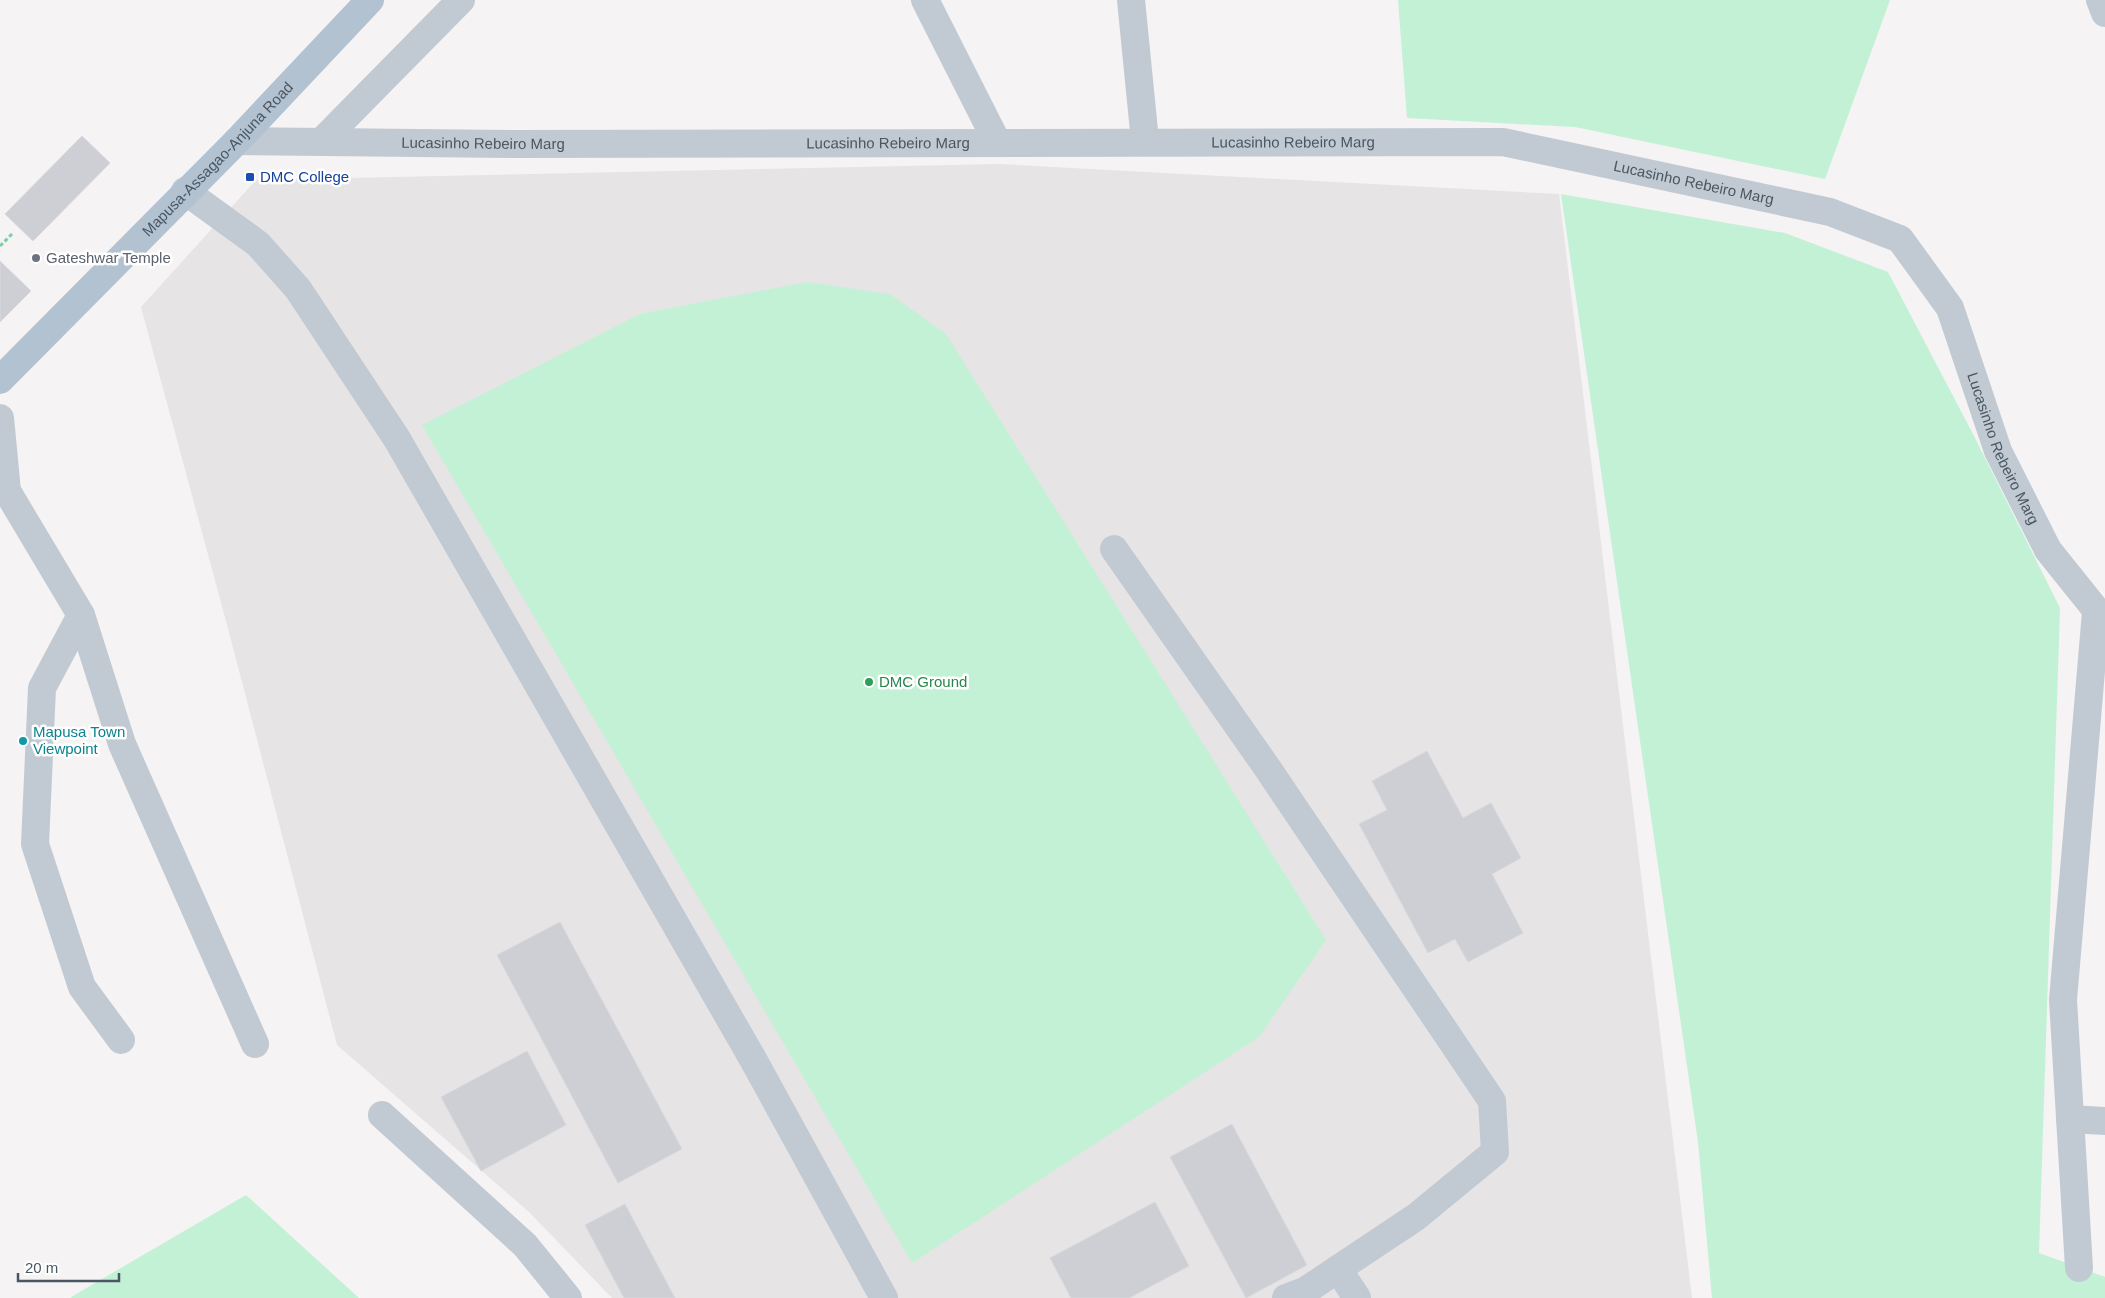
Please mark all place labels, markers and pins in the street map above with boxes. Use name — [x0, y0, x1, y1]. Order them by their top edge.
place label: DMC College — [260, 168, 349, 185]
marker: DMC College — [244, 171, 256, 183]
place label: Gateshwar Temple — [46, 249, 171, 266]
marker: Gateshwar Temple — [30, 252, 42, 264]
place label: DMC Ground — [879, 673, 967, 690]
marker: DMC Ground — [863, 676, 875, 688]
place label: Mapusa Town Viewpoint — [33, 723, 125, 757]
marker: Mapusa Town Viewpoint — [17, 735, 29, 747]

